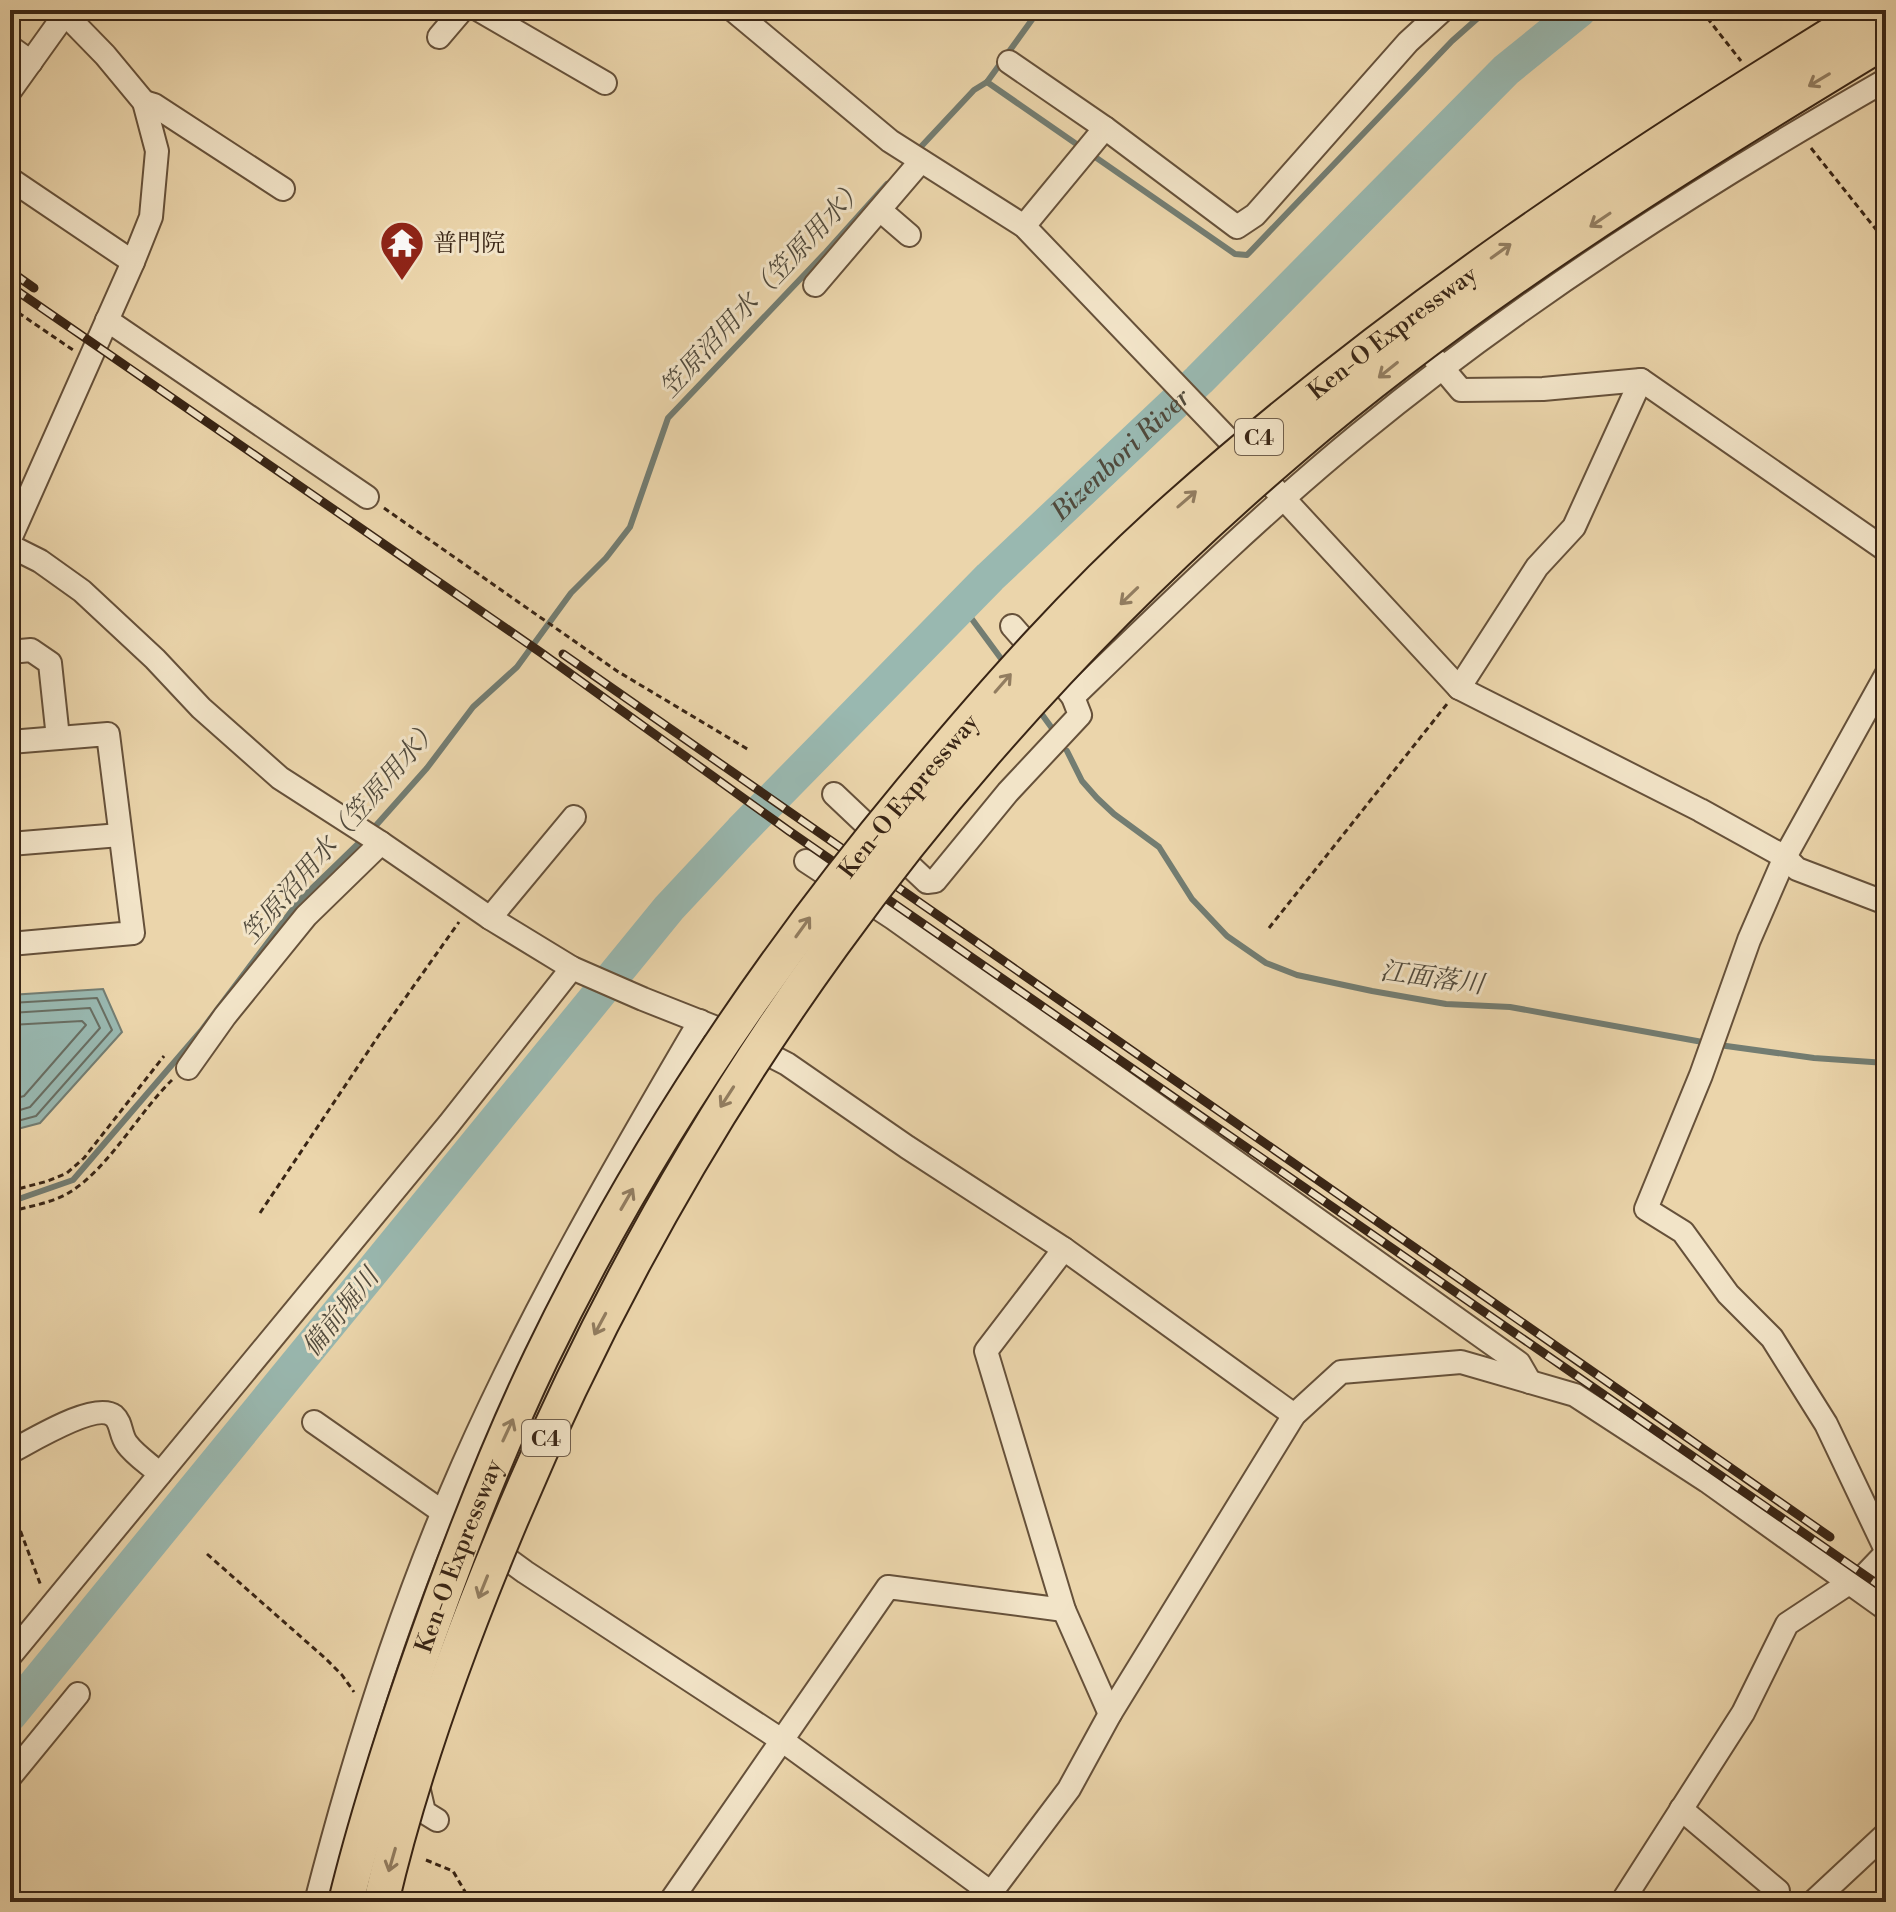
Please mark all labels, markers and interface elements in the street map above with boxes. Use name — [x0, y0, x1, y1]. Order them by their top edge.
one-way arrow — [1808, 73, 1831, 89]
water label: 笠原沼用水（笠原用水） — [653, 173, 872, 404]
one-way arrow — [1589, 212, 1611, 228]
temple icon: 普門院 — [378, 219, 426, 282]
place label: 普門院 — [433, 229, 505, 259]
one-way arrow — [1490, 243, 1511, 260]
street label: Ken-O Expressway — [1302, 260, 1484, 407]
one-way arrow — [1378, 361, 1399, 379]
water label: Bizenbori River — [1044, 381, 1198, 529]
road number: C4 — [1235, 419, 1283, 455]
one-way arrow — [1176, 490, 1197, 508]
one-way arrow — [1119, 587, 1139, 606]
one-way arrow — [994, 673, 1012, 693]
street label: Ken-O Expressway — [833, 708, 986, 885]
water label: 笠原沼用水（笠原用水） — [235, 713, 447, 950]
one-way arrow — [795, 917, 812, 939]
water label: 江面落川 — [1378, 955, 1489, 1001]
one-way arrow — [719, 1085, 735, 1108]
one-way arrow — [620, 1187, 635, 1211]
water label: 備前堀川 — [296, 1260, 388, 1363]
one-way arrow — [592, 1312, 608, 1335]
one-way arrow — [502, 1418, 517, 1442]
road number: C4 — [522, 1420, 570, 1456]
street label: Ken-O Expressway — [409, 1455, 510, 1657]
one-way arrow — [475, 1574, 489, 1599]
one-way arrow — [383, 1846, 398, 1872]

